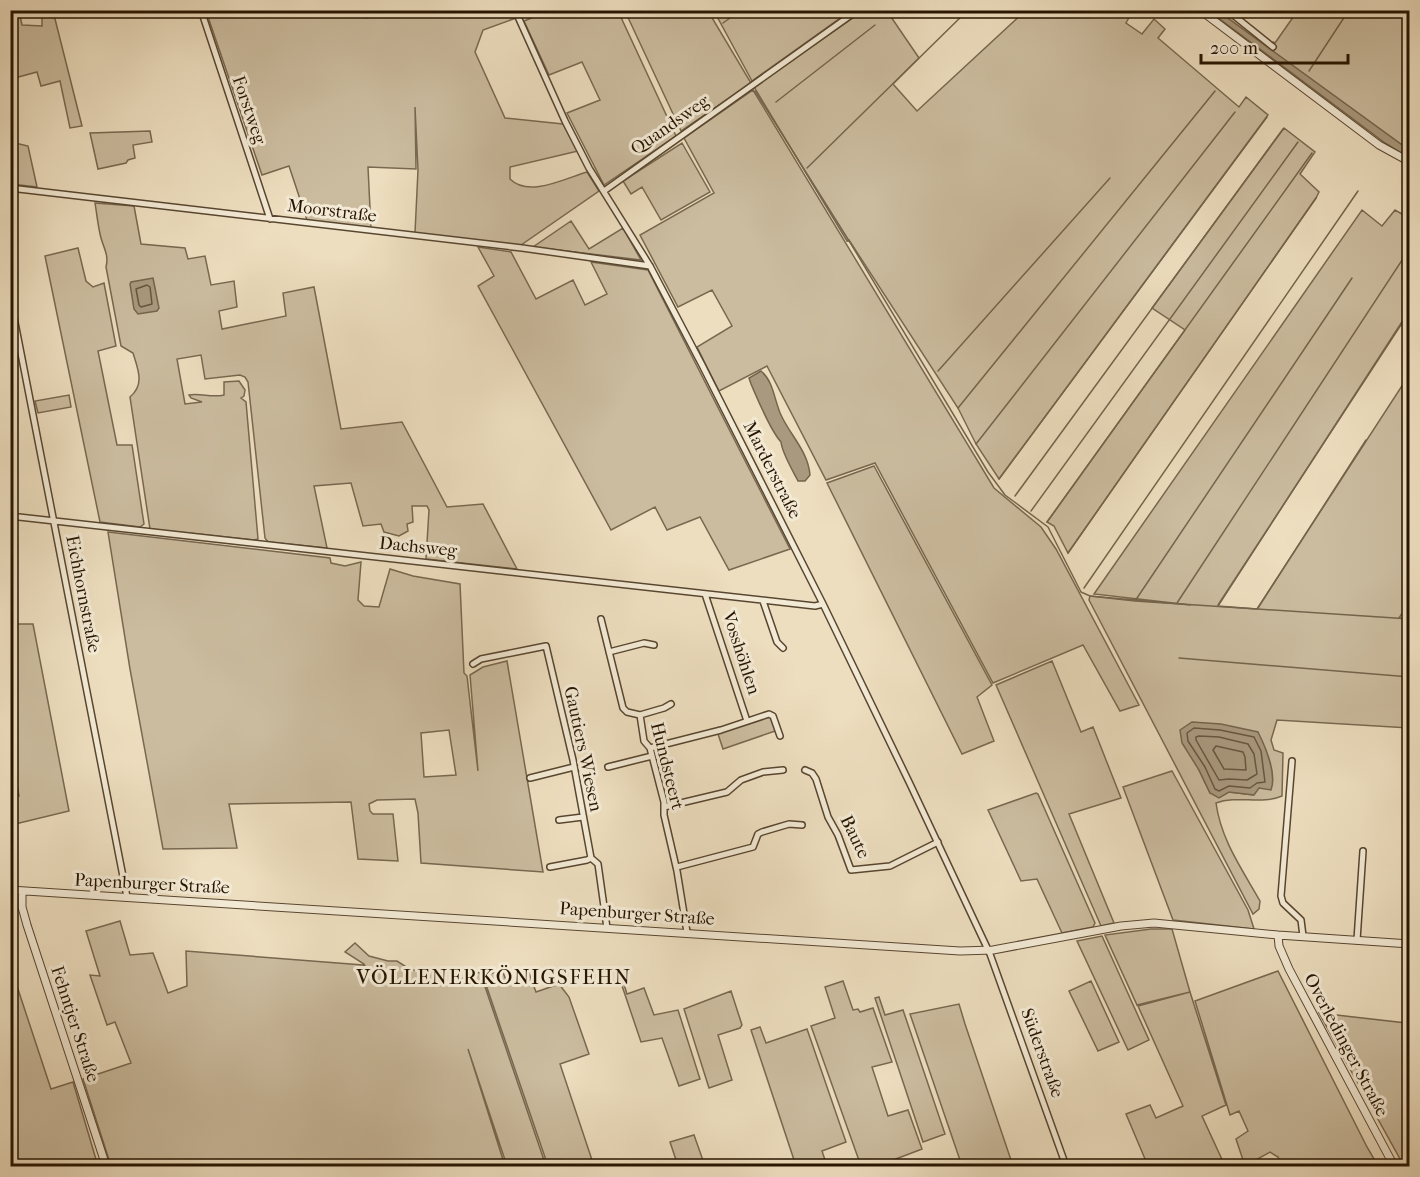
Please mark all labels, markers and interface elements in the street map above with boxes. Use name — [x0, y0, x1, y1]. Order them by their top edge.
scale bar — [1201, 27, 1348, 65]
text: 200 m — [1210, 38, 1258, 59]
street label: Forstweg — [228, 73, 271, 147]
street label: Quandsweg — [627, 90, 713, 160]
street label: Moorstraße — [286, 195, 378, 227]
street label: Marderstraße — [738, 418, 806, 522]
street label: Dachsweg — [378, 532, 458, 562]
street label: Eichhornstraße — [61, 534, 105, 655]
street label: Vosshöhlen — [717, 608, 764, 698]
street label: Gautiers Wiesen — [559, 684, 607, 814]
street label: Hundsteert — [646, 720, 688, 812]
street label: Baute — [836, 812, 874, 862]
street label: Papenburger Straße — [74, 869, 230, 899]
street label: Papenburger Straße — [559, 898, 715, 930]
street label: Fehntjer Straße — [46, 963, 104, 1085]
district label: VÖLLENERKÖNIGSFEHN — [355, 965, 632, 989]
street label: Overledinger Straße — [1299, 970, 1393, 1120]
street label: Süderstraße — [1016, 1005, 1068, 1101]

